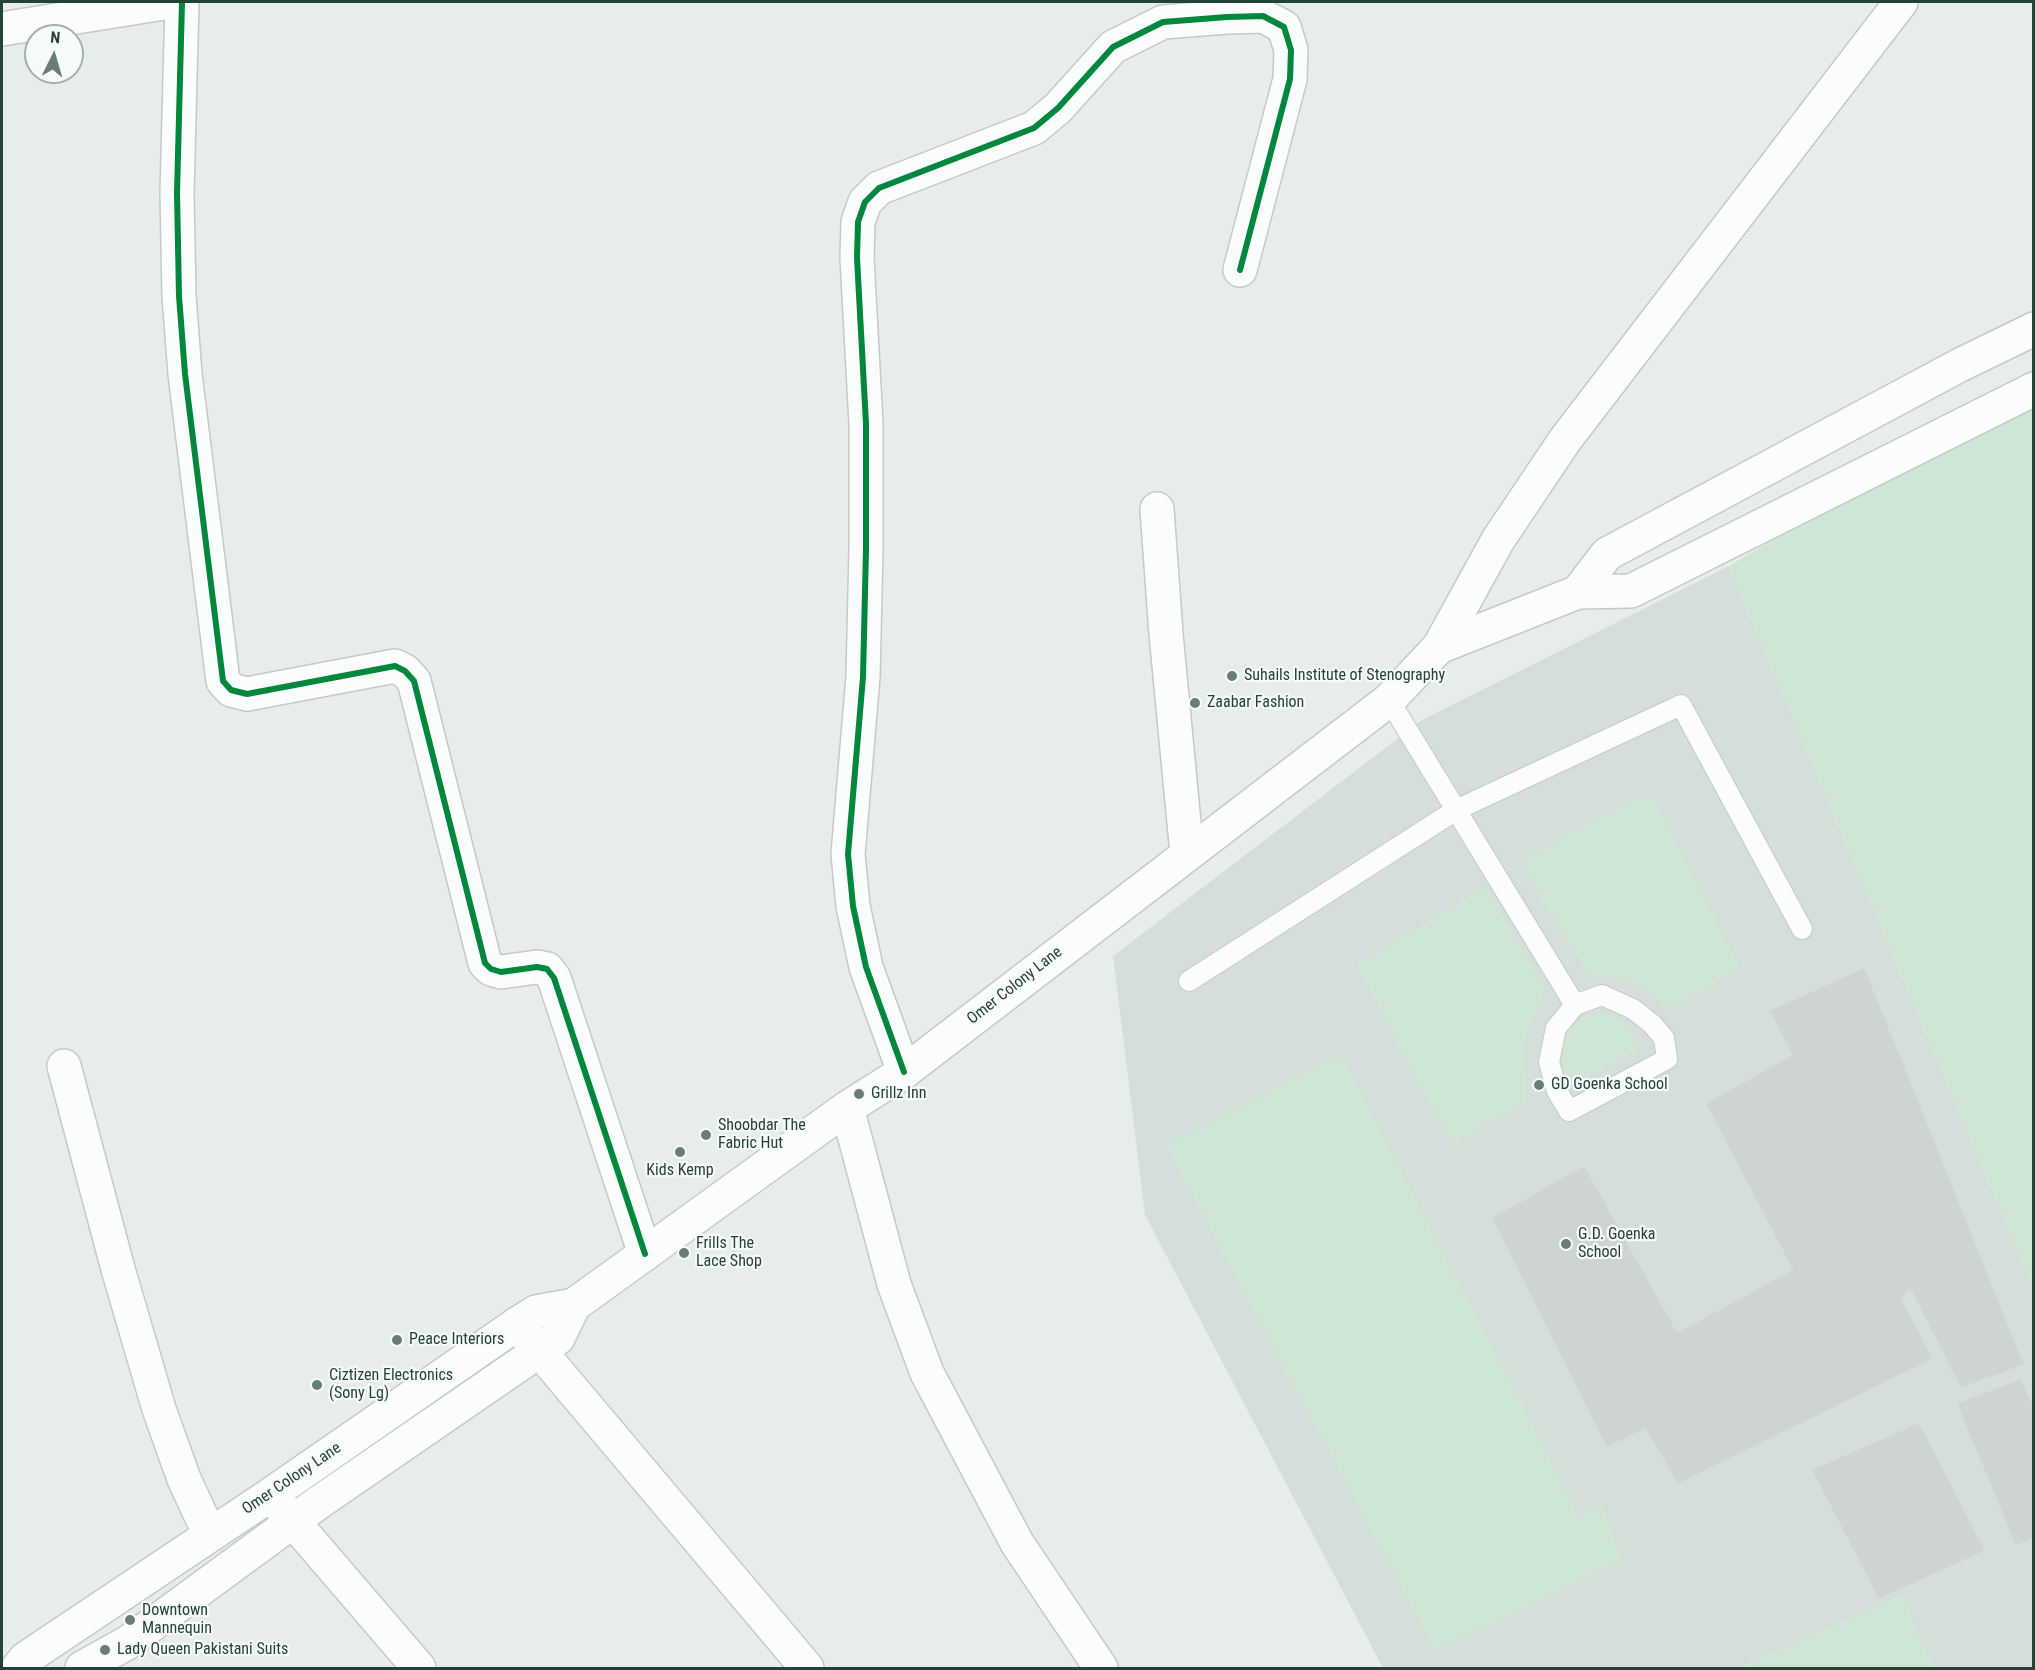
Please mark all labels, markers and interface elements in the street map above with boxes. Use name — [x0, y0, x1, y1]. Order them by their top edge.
north arrow — [24, 24, 84, 84]
text: N — [50, 28, 61, 47]
place label: Suhails Institute of Stenography — [1244, 666, 1445, 686]
marker: Suhails Institute of Stenography — [1225, 669, 1239, 683]
place label: Zaabar Fashion — [1207, 693, 1304, 713]
marker: Zaabar Fashion — [1188, 696, 1202, 710]
street label: Omer Colony Lane — [964, 943, 1066, 1029]
place label: GD Goenka School — [1551, 1075, 1668, 1095]
marker: GD Goenka School — [1532, 1078, 1546, 1092]
place label: Grillz Inn — [871, 1084, 927, 1104]
marker: Grillz Inn — [852, 1087, 866, 1101]
place label: Shoobdar The Fabric Hut — [718, 1116, 806, 1154]
marker: Shoobdar The Fabric Hut — [699, 1128, 713, 1142]
marker: Kids Kemp — [673, 1145, 687, 1159]
place label: Kids Kemp — [646, 1161, 714, 1181]
place label: G.D. Goenka School — [1578, 1225, 1656, 1263]
place label: Frills The Lace Shop — [696, 1234, 762, 1272]
marker: G.D. Goenka School — [1559, 1237, 1573, 1251]
marker: Frills The Lace Shop — [677, 1246, 691, 1260]
place label: Peace Interiors — [409, 1330, 504, 1350]
marker: Peace Interiors — [390, 1333, 404, 1347]
place label: Ciztizen Electronics (Sony Lg) — [329, 1366, 453, 1404]
marker: Ciztizen Electronics (Sony Lg) — [310, 1378, 324, 1392]
street label: Omer Colony Lane — [239, 1439, 345, 1519]
place label: Downtown Mannequin — [142, 1601, 212, 1639]
marker: Downtown Mannequin — [123, 1613, 137, 1627]
place label: Lady Queen Pakistani Suits — [117, 1640, 288, 1660]
marker: Lady Queen Pakistani Suits — [98, 1643, 112, 1657]

